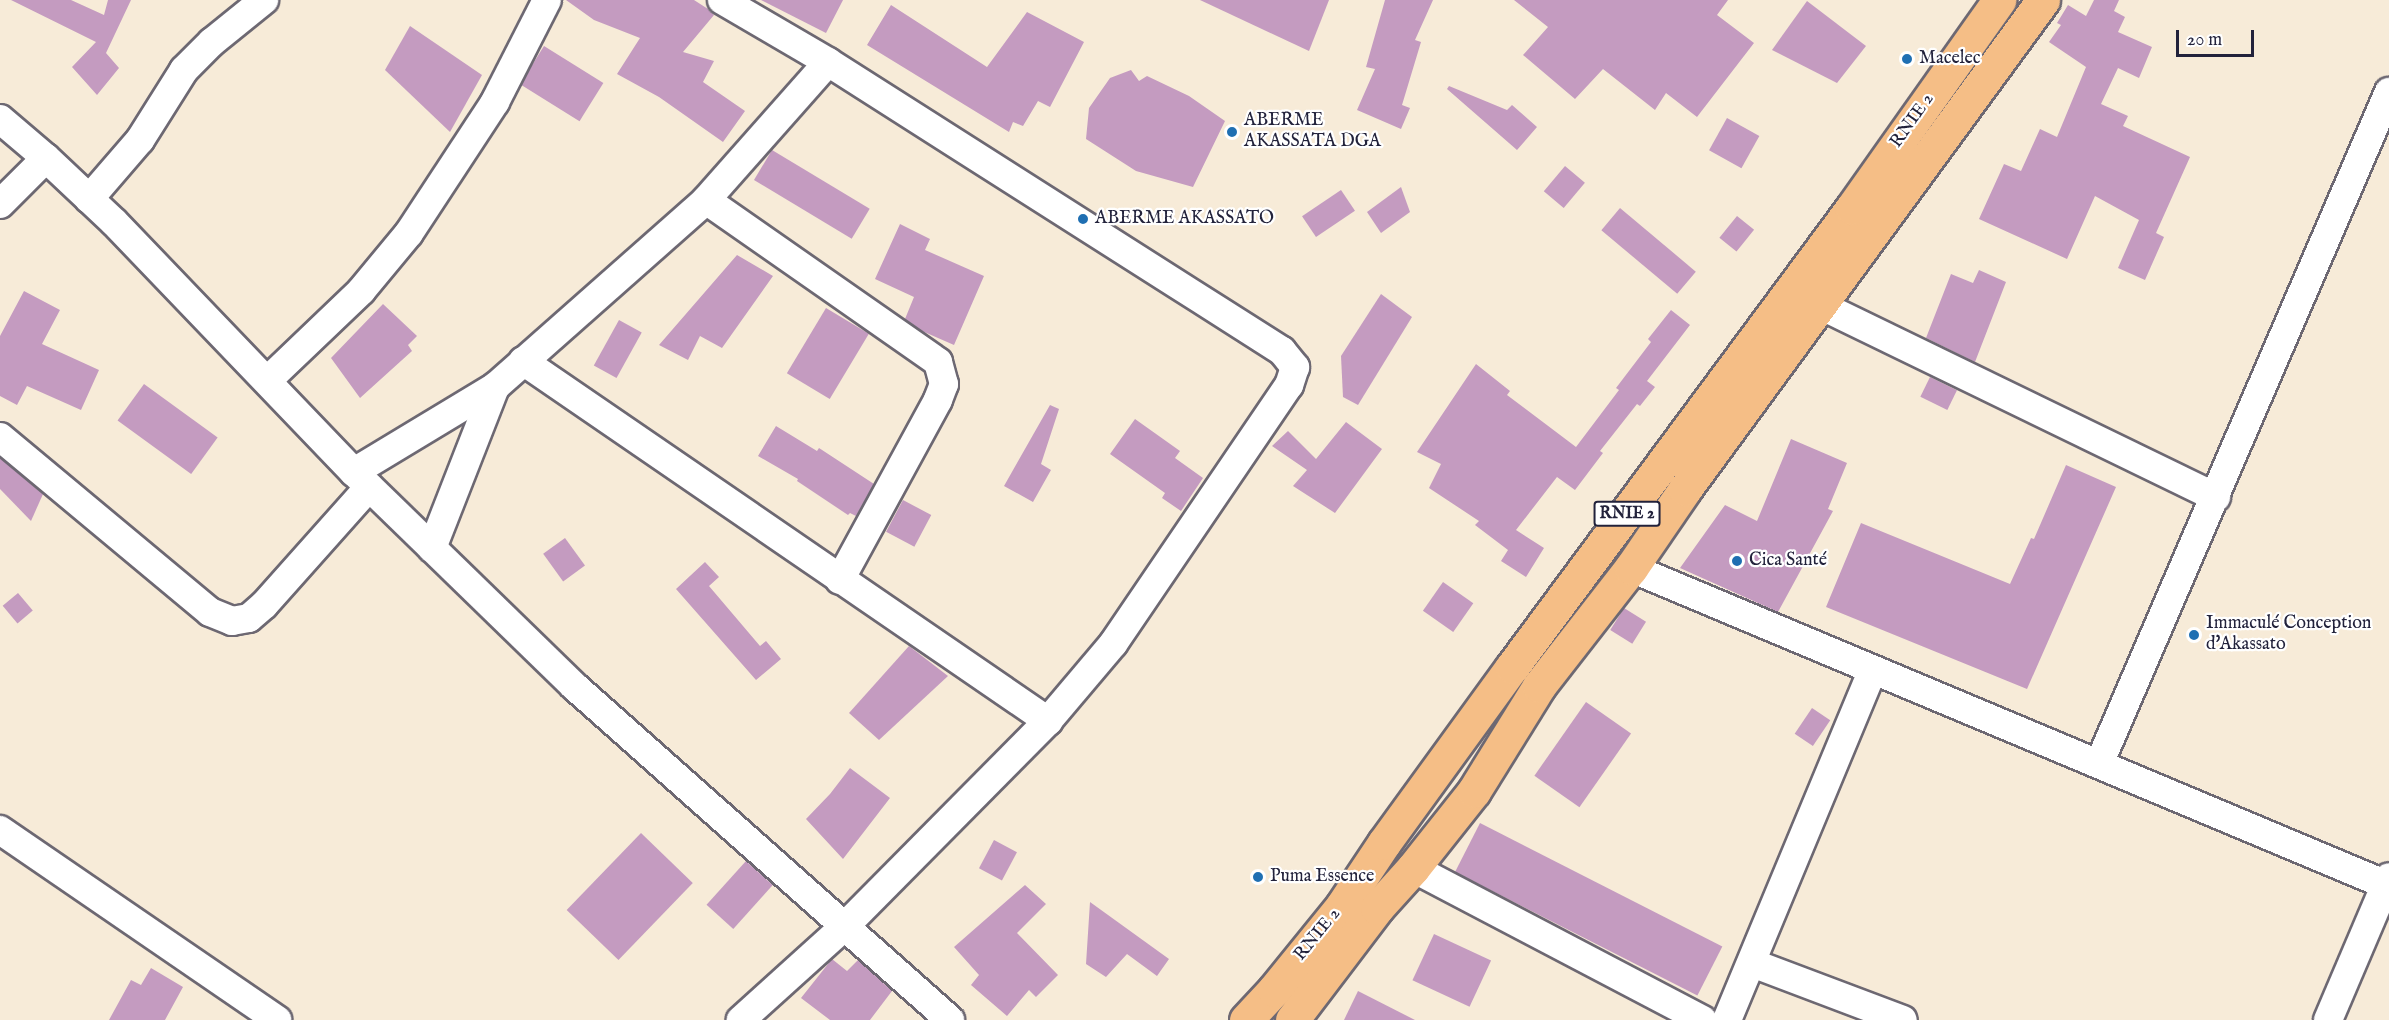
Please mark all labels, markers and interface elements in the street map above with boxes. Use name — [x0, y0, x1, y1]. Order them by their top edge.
scale bar — [2179, 18, 2257, 56]
text: 20 m — [2187, 29, 2222, 52]
place label: Macelec — [1919, 48, 1981, 70]
marker: Macelec — [1900, 52, 1914, 66]
street label: RNIE 2 — [1886, 90, 1940, 152]
place label: ABERME AKASSATA DGA — [1244, 111, 1381, 154]
marker: ABERME AKASSATA DGA — [1225, 125, 1239, 139]
place label: ABERME AKASSATO — [1095, 208, 1274, 230]
marker: ABERME AKASSATO — [1076, 212, 1090, 226]
road number: RNIE 2 — [1592, 501, 1662, 527]
place label: Cica Santé — [1749, 550, 1827, 572]
marker: Cica Santé — [1730, 554, 1744, 568]
place label: Immaculé Conception d'Akassato — [2206, 614, 2371, 656]
marker: Immaculé Conception d'Akassato — [2187, 628, 2201, 642]
place label: Puma Essence — [1270, 866, 1374, 888]
marker: Puma Essence — [1251, 870, 1265, 884]
street label: RNIE 2 — [1290, 904, 1346, 966]

